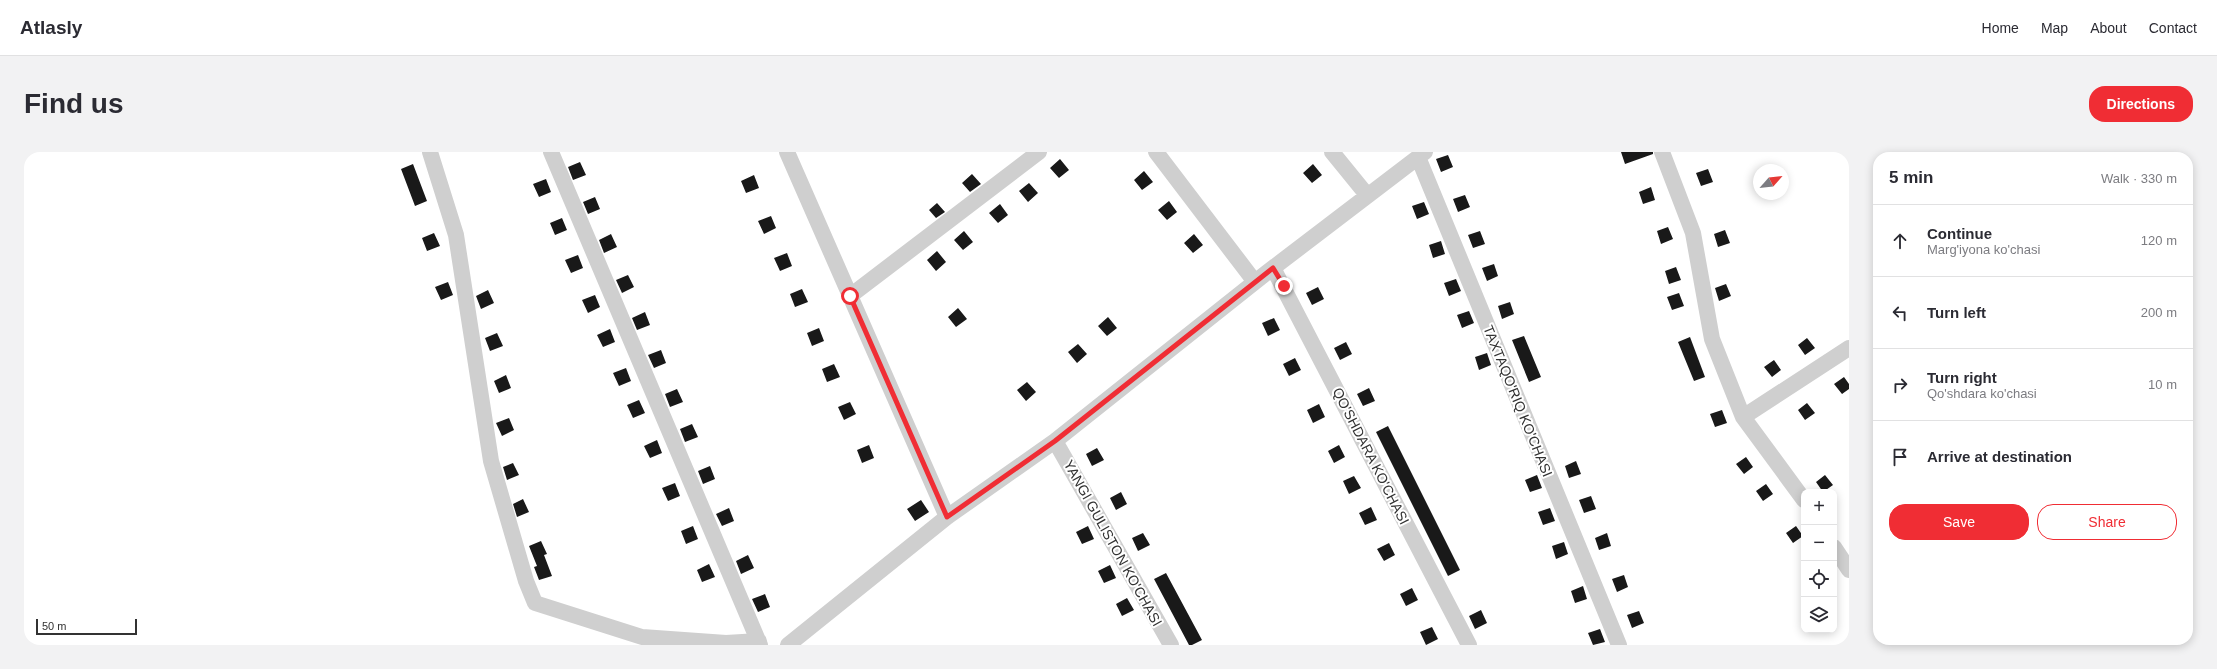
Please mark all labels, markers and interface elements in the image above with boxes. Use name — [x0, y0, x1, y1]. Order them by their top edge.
text: Atlasly — [20, 17, 82, 38]
text: Home — [1982, 20, 2019, 36]
text: Map — [2041, 20, 2068, 36]
text: About — [2090, 20, 2127, 36]
text: Contact — [2149, 20, 2197, 36]
button: Directions — [2089, 86, 2193, 122]
text: Find us — [24, 88, 124, 119]
north arrow — [1753, 164, 1789, 200]
text: 5 min — [1889, 168, 1933, 187]
text: Walk · 330 m — [2101, 171, 2177, 186]
text: Continue — [1927, 225, 1992, 242]
icon: ahead — [1889, 230, 1911, 252]
text: 120 m — [2141, 233, 2177, 248]
text: Marg'iyona ko'chasi — [1927, 242, 2040, 257]
route end — [1275, 277, 1293, 295]
route start — [841, 287, 859, 305]
icon: left — [1889, 302, 1911, 324]
text: Turn left — [1927, 304, 1986, 321]
text: 200 m — [2141, 305, 2177, 320]
street label: TAXTAQO'RIQ KO'CHASI — [1480, 323, 1556, 479]
text: Turn right — [1927, 369, 1997, 386]
icon: right — [1889, 374, 1911, 396]
text: 10 m — [2148, 377, 2177, 392]
street label: QO'SHDARA KO'CHASI — [1329, 385, 1413, 527]
text: Qo'shdara ko'chasi — [1927, 386, 2037, 401]
icon: arrive — [1889, 446, 1911, 468]
text: Arrive at destination — [1927, 448, 2072, 465]
street label: YANGI GULISTON KO'CHASI — [1061, 457, 1165, 629]
map controls — [1801, 489, 1837, 633]
button: + — [1801, 489, 1837, 525]
button: Save — [1889, 504, 2029, 540]
button: Share — [2037, 504, 2177, 540]
button: − — [1801, 525, 1837, 561]
button: locate — [1801, 561, 1837, 597]
button: layers — [1801, 597, 1837, 633]
scale bar — [36, 617, 137, 636]
text: 50 m — [42, 620, 66, 632]

